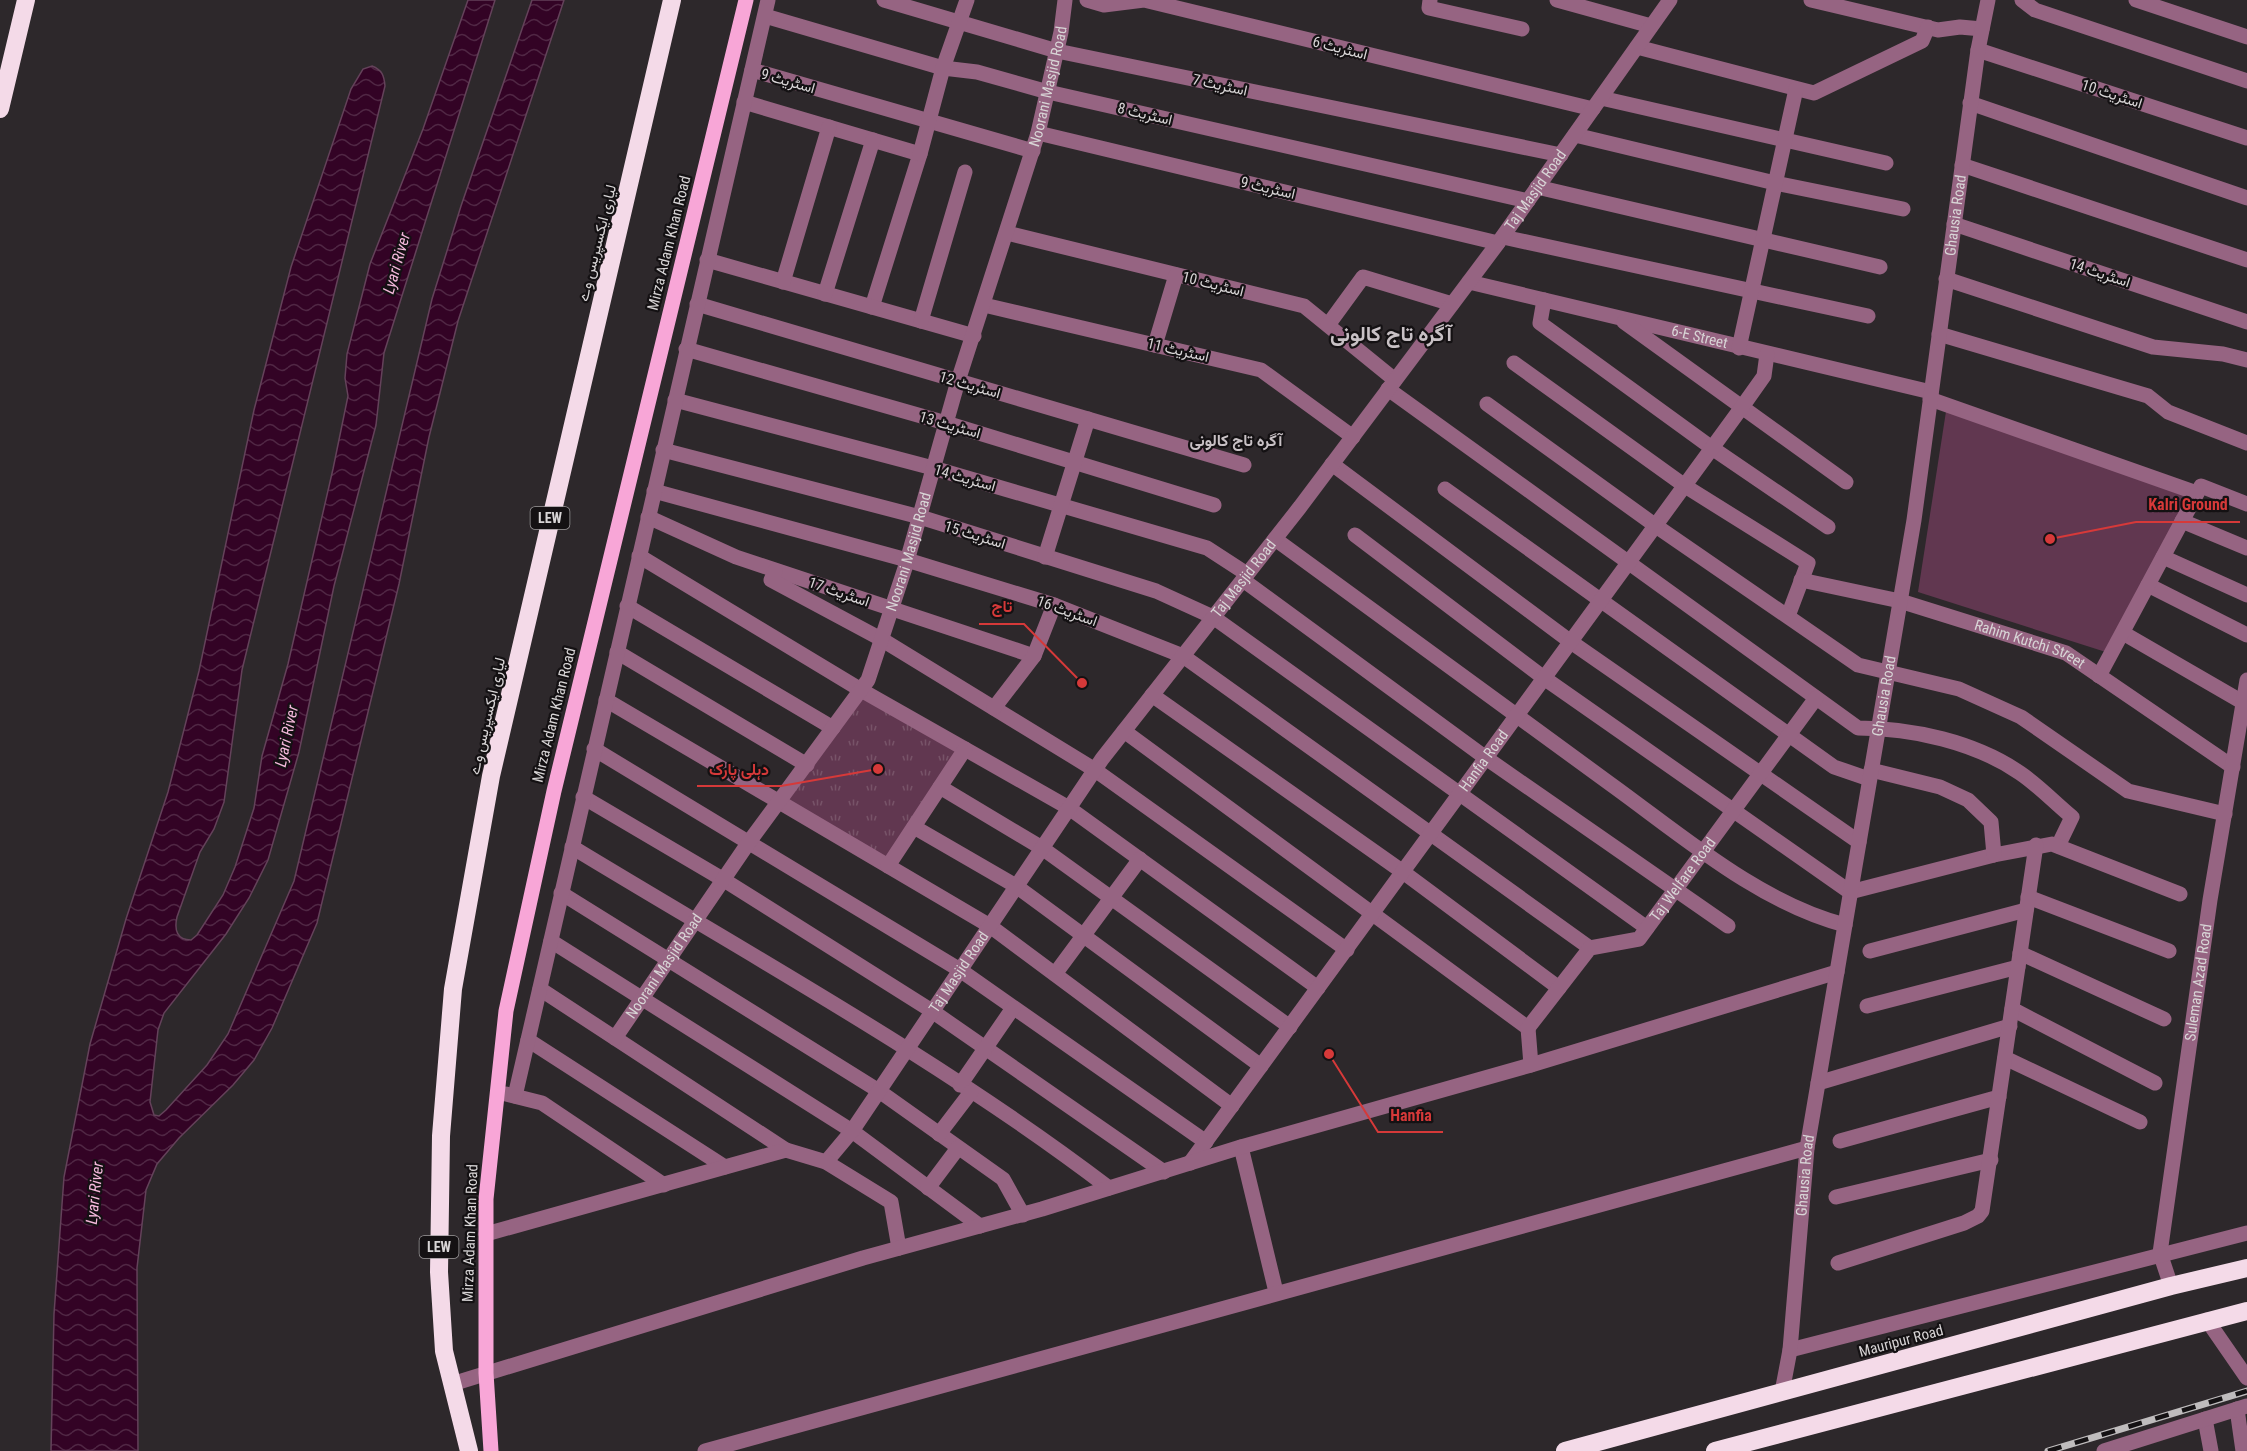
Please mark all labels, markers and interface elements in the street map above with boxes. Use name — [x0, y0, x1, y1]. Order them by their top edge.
street label: Noorani Masjid Road — [1025, 25, 1071, 149]
street label: اسٹریٹ 6 — [1311, 33, 1369, 63]
street label: اسٹریٹ 9 — [759, 65, 817, 97]
street label: اسٹریٹ 7 — [1191, 70, 1249, 100]
street label: اسٹریٹ 10 — [2079, 76, 2145, 112]
street label: اسٹریٹ 8 — [1116, 99, 1174, 129]
street label: Taj Masjid Road — [1501, 146, 1570, 234]
street label: اسٹریٹ 9 — [1239, 173, 1297, 203]
street label: Mirza Adam Khan Road — [644, 174, 694, 312]
street label: Ghausia Road — [1941, 174, 1970, 257]
street label: لیاری ایکسپریس وے — [574, 183, 621, 304]
water label: Lyari River — [379, 229, 415, 296]
street label: اسٹریٹ 14 — [2067, 255, 2133, 291]
street label: اسٹریٹ 10 — [1180, 268, 1246, 300]
district label: آگرہ تاج کالونی — [1330, 322, 1454, 348]
street label: 6-E Street — [1670, 322, 1729, 352]
street label: اسٹریٹ 11 — [1145, 334, 1211, 366]
street label: اسٹریٹ 12 — [937, 368, 1003, 402]
street label: اسٹریٹ 13 — [917, 408, 983, 442]
district label: آگرہ تاج کالونی — [1190, 431, 1284, 451]
street label: اسٹریٹ 14 — [932, 461, 998, 495]
callout: Kalri Ground — [2136, 488, 2240, 522]
street label: Noorani Masjid Road — [882, 490, 935, 614]
text: Kalri Ground — [2148, 495, 2228, 514]
road number: LEW — [530, 507, 570, 529]
street label: اسٹریٹ 15 — [942, 517, 1008, 553]
street label: Taj Masjid Road — [1207, 536, 1280, 621]
street label: اسٹریٹ 17 — [806, 573, 872, 611]
callout: تاج — [979, 590, 1024, 624]
street label: اسٹریٹ 16 — [1034, 592, 1100, 630]
text: تاج — [992, 597, 1012, 617]
street label: Rahim Kutchi Street — [1972, 616, 2089, 672]
street label: Mirza Adam Khan Road — [529, 646, 579, 784]
street label: Ghausia Road — [1868, 654, 1900, 738]
street label: لیاری ایکسپریس وے — [465, 656, 510, 777]
water label: Lyari River — [271, 702, 303, 769]
street label: Hanfia Road — [1455, 726, 1512, 795]
callout: دہلی پارک — [697, 752, 781, 786]
text: دہلی پارک — [709, 760, 769, 781]
street label: Taj Welfare Road — [1646, 834, 1720, 925]
street label: Noorani Masjid Road — [622, 910, 706, 1022]
street label: Suleman Azad Road — [2181, 923, 2216, 1042]
street label: Taj Masjid Road — [925, 928, 993, 1016]
callout: Hanfia — [1378, 1098, 1443, 1132]
text: Hanfia — [1390, 1106, 1432, 1125]
street label: Ghausia Road — [1792, 1133, 1818, 1217]
water label: Lyari River — [82, 1160, 107, 1225]
street label: Mirza Adam Khan Road — [459, 1164, 481, 1302]
road number: LEW — [420, 1236, 458, 1258]
street label: Mauripur Road — [1857, 1321, 1945, 1361]

